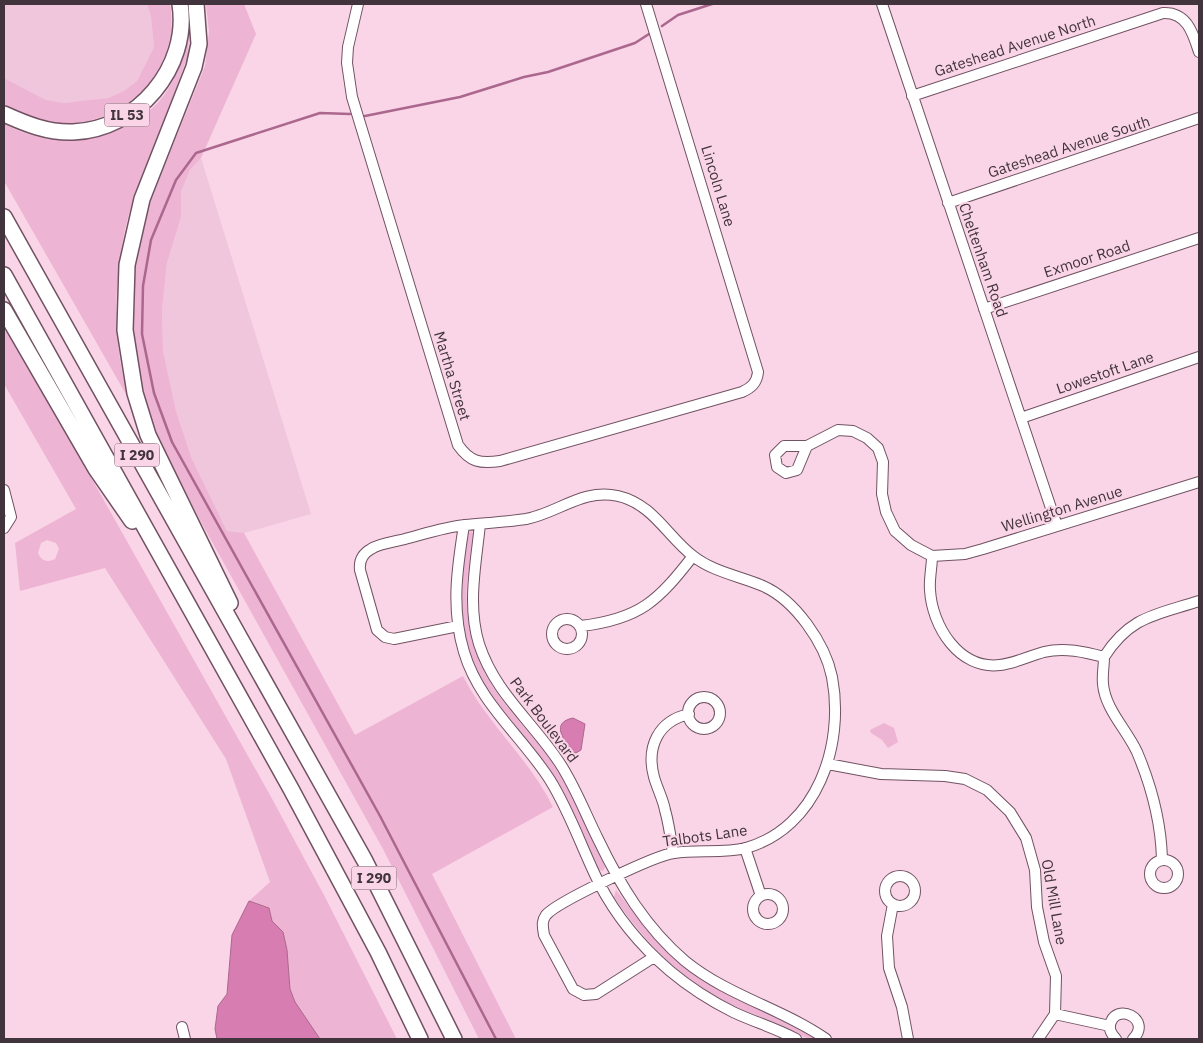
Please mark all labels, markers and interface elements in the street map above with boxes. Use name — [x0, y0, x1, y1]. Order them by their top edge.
street label: Gateshead Avenue North — [932, 11, 1098, 81]
road number: IL 53 — [104, 104, 150, 126]
street label: Gateshead Avenue South — [985, 111, 1152, 182]
street label: Lincoln Lane — [697, 143, 740, 229]
street label: Cheltenham Road — [955, 200, 1012, 320]
street label: Exmoor Road — [1041, 236, 1132, 281]
street label: Martha Street — [430, 329, 475, 423]
street label: Lowestoft Lane — [1054, 347, 1156, 398]
road number: I 290 — [114, 444, 160, 466]
street label: Wellington Avenue — [999, 481, 1125, 536]
street label: Park Boulevard — [506, 673, 583, 766]
street label: Talbots Lane — [661, 820, 748, 851]
street label: Old Mill Lane — [1038, 858, 1071, 946]
road number: I 290 — [352, 866, 396, 890]

